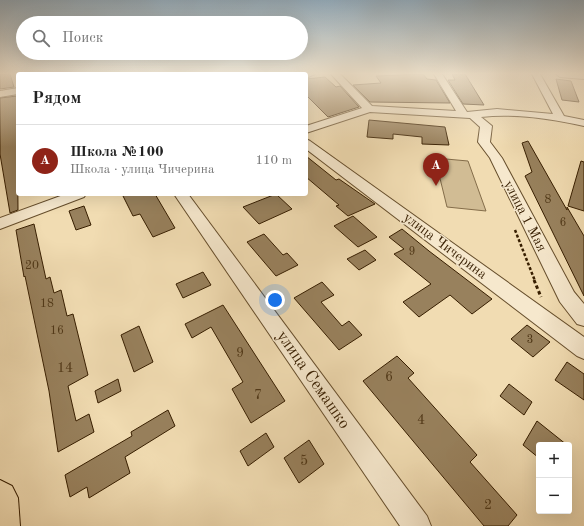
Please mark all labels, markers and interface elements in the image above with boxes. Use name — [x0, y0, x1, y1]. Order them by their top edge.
search box — [16, 16, 308, 60]
icon: search — [30, 27, 52, 49]
text: Поиск — [62, 31, 103, 46]
text: Рядом — [32, 90, 81, 107]
text: Школа №100 — [70, 145, 164, 160]
pin: A — [423, 153, 449, 186]
text: A — [40, 154, 50, 167]
text: 110 m — [255, 154, 292, 167]
text: Школа · улица Чичерина — [70, 163, 214, 176]
street label: улица 1 Мая — [501, 178, 549, 254]
house number: 8 — [545, 194, 552, 206]
street label: улица Чичерина — [401, 210, 489, 282]
house number: 6 — [560, 217, 567, 229]
house number: 9 — [409, 246, 415, 258]
house number: 20 — [25, 260, 39, 272]
your location — [265, 290, 285, 310]
house number: 18 — [40, 298, 54, 310]
house number: 16 — [50, 325, 64, 337]
street label: улица Семашко — [273, 328, 353, 432]
house number: 3 — [527, 334, 533, 346]
house number: 9 — [236, 346, 244, 360]
house number: 14 — [57, 361, 73, 375]
house number: 6 — [385, 370, 393, 384]
house number: 7 — [254, 388, 262, 402]
house number: 4 — [417, 413, 425, 427]
map controls — [536, 442, 572, 514]
button: + — [536, 442, 572, 478]
house number: 5 — [300, 454, 308, 468]
button: − — [536, 478, 572, 514]
house number: 2 — [484, 498, 492, 512]

